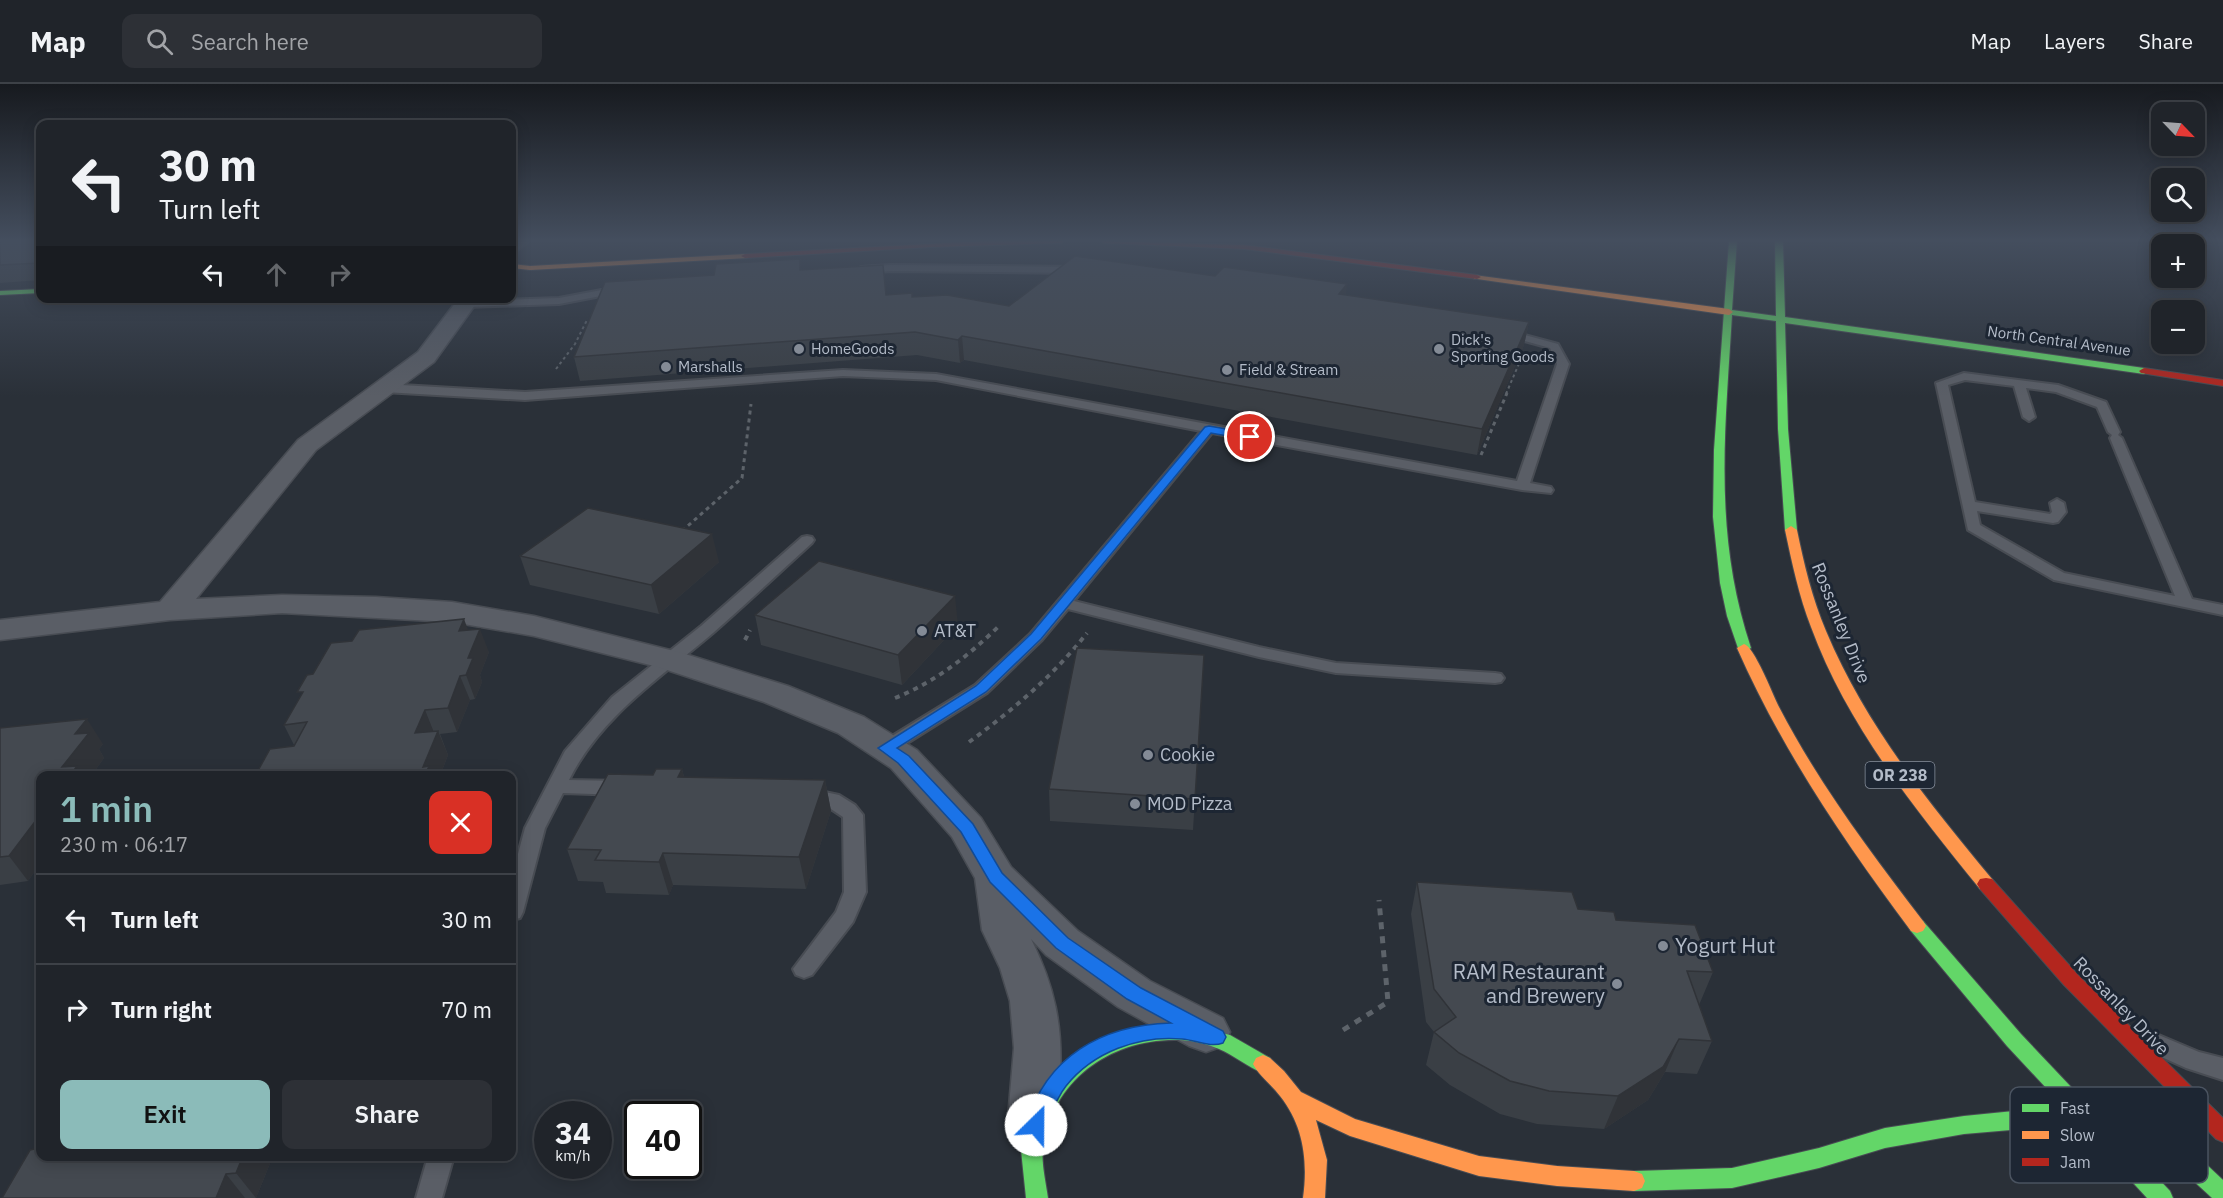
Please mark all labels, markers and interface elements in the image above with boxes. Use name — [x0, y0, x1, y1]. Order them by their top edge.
search box — [122, 14, 542, 68]
text: Map — [30, 23, 86, 60]
icon: search — [143, 25, 176, 58]
text: Search here — [191, 27, 309, 56]
text: Map — [1971, 27, 2011, 55]
text: Layers — [2044, 27, 2106, 55]
text: Share — [2139, 27, 2193, 55]
north arrow — [2151, 102, 2205, 156]
map controls — [2151, 102, 2205, 354]
text: 30 m — [159, 138, 257, 193]
icon: left — [60, 144, 138, 222]
button: search — [2151, 168, 2205, 222]
text: Turn left — [159, 191, 260, 226]
button: + — [2151, 234, 2205, 288]
icon: left — [197, 258, 230, 291]
icon: ahead — [260, 258, 293, 291]
icon: right — [323, 258, 356, 291]
button: − — [2151, 300, 2205, 354]
street label: North Central Avenue — [1986, 321, 2132, 360]
place label: Dick's Sporting Goods — [1451, 330, 1555, 366]
place label: HomeGoods — [811, 339, 895, 358]
marker: HomeGoods — [792, 342, 806, 356]
marker: Dick's Sporting Goods — [1432, 342, 1446, 356]
place label: Marshalls — [678, 357, 743, 376]
marker: Marshalls — [659, 360, 673, 374]
place label: Field & Stream — [1239, 360, 1338, 379]
marker: Field & Stream — [1220, 363, 1234, 377]
pin — [1224, 411, 1275, 462]
icon: arrive — [1233, 420, 1266, 453]
street label: Rossanley Drive — [1807, 559, 1876, 687]
place label: AT&T — [934, 619, 976, 642]
marker: AT&T — [915, 624, 929, 638]
place label: Cookie — [1160, 743, 1215, 766]
marker: Cookie — [1141, 748, 1155, 762]
road number: OR 238 — [1866, 762, 1934, 788]
text: 1 min — [60, 785, 153, 832]
button: close — [429, 791, 492, 854]
place label: MOD Pizza — [1147, 792, 1233, 815]
marker: MOD Pizza — [1128, 797, 1142, 811]
text: 230 m · 06:17 — [60, 831, 188, 858]
icon: left — [60, 903, 93, 936]
text: Turn left — [111, 905, 199, 934]
text: 30 m — [441, 905, 492, 934]
place label: Yogurt Hut — [1675, 931, 1775, 959]
marker: Yogurt Hut — [1656, 939, 1670, 953]
street label: Rossanley Drive — [2069, 952, 2174, 1060]
place label: RAM Restaurant and Brewery — [1453, 957, 1606, 1009]
marker: RAM Restaurant and Brewery — [1610, 977, 1624, 991]
icon: right — [60, 993, 93, 1026]
text: Turn right — [111, 995, 212, 1024]
text: 70 m — [441, 995, 492, 1024]
button: Exit — [60, 1080, 270, 1149]
button: Share — [282, 1080, 492, 1149]
legend — [2010, 1087, 2208, 1183]
position arrow — [1004, 1093, 1068, 1157]
text: Fast — [2060, 1098, 2090, 1118]
speed limit sign: 40 — [624, 1101, 702, 1179]
text: 34 — [555, 1113, 591, 1152]
text: Slow — [2060, 1125, 2095, 1145]
text: km/h — [555, 1146, 591, 1165]
text: Jam — [2060, 1152, 2091, 1172]

